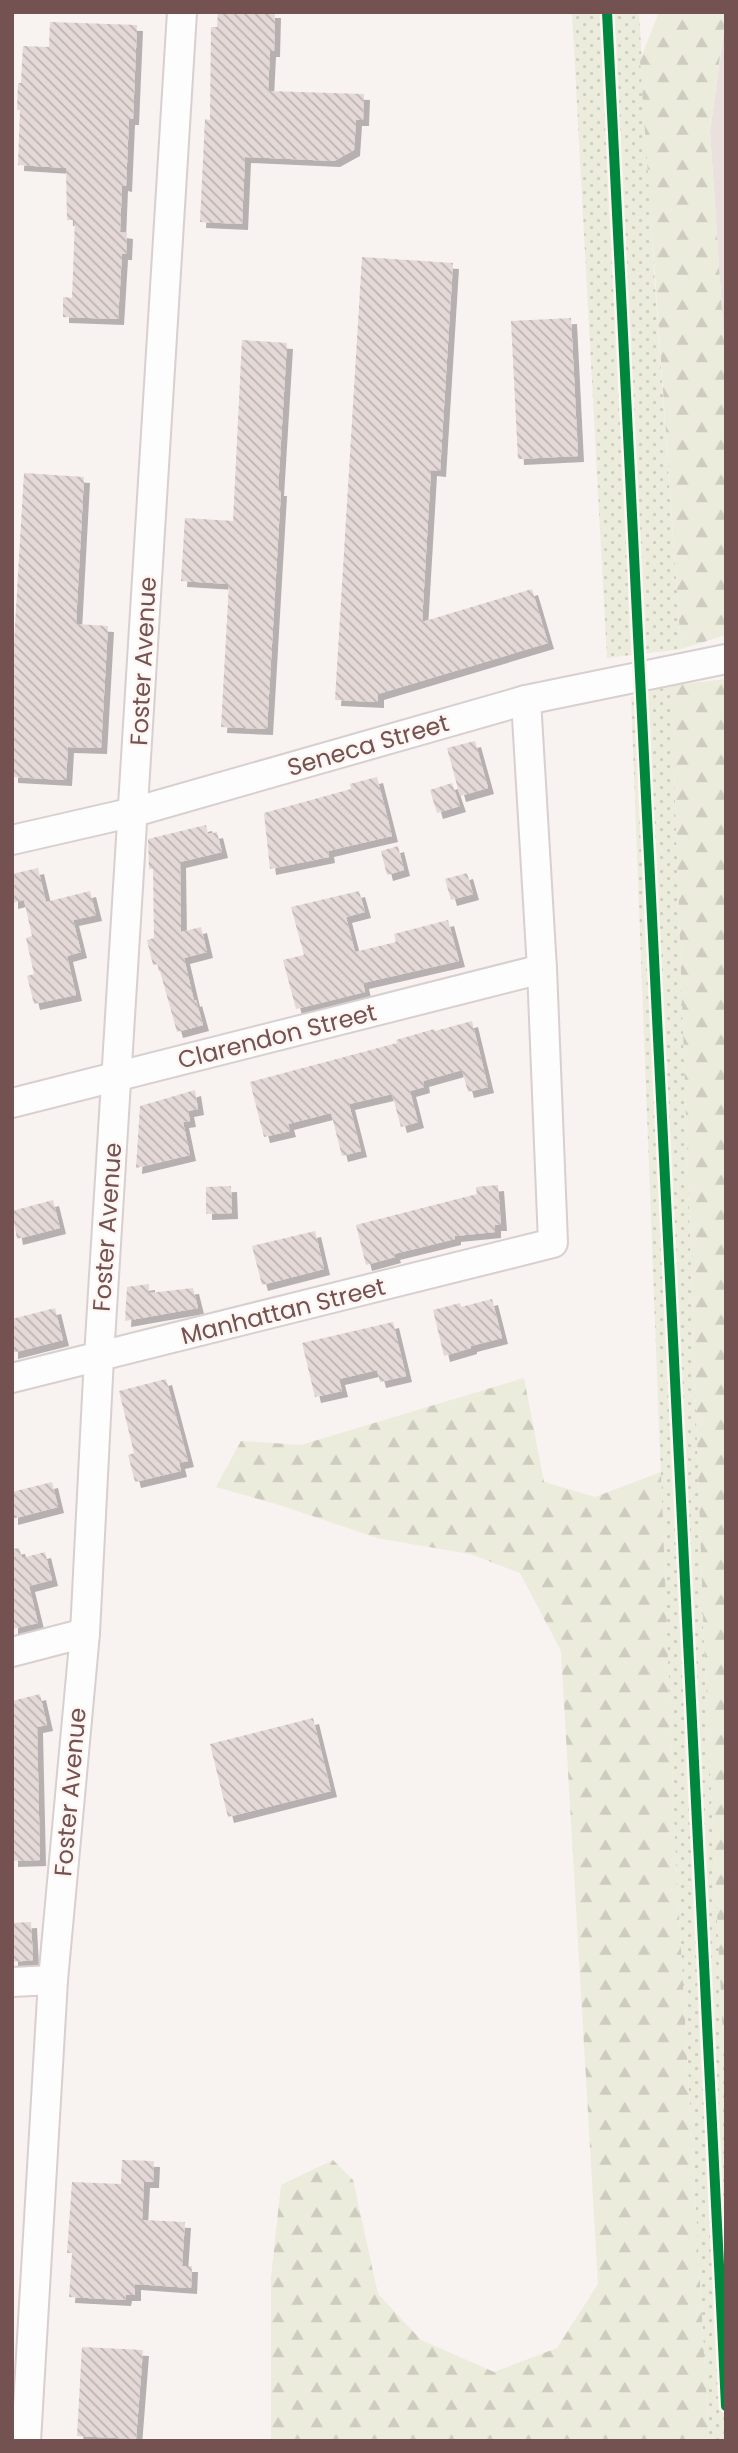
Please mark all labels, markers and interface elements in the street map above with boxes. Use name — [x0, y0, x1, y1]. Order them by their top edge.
street label: Foster Avenue — [122, 576, 164, 746]
street label: Seneca Street — [283, 706, 453, 784]
street label: Clarendon Street — [174, 995, 380, 1077]
street label: Foster Avenue — [85, 1142, 129, 1312]
street label: Manhattan Street — [177, 1270, 389, 1352]
street label: Foster Avenue — [46, 1706, 94, 1878]

